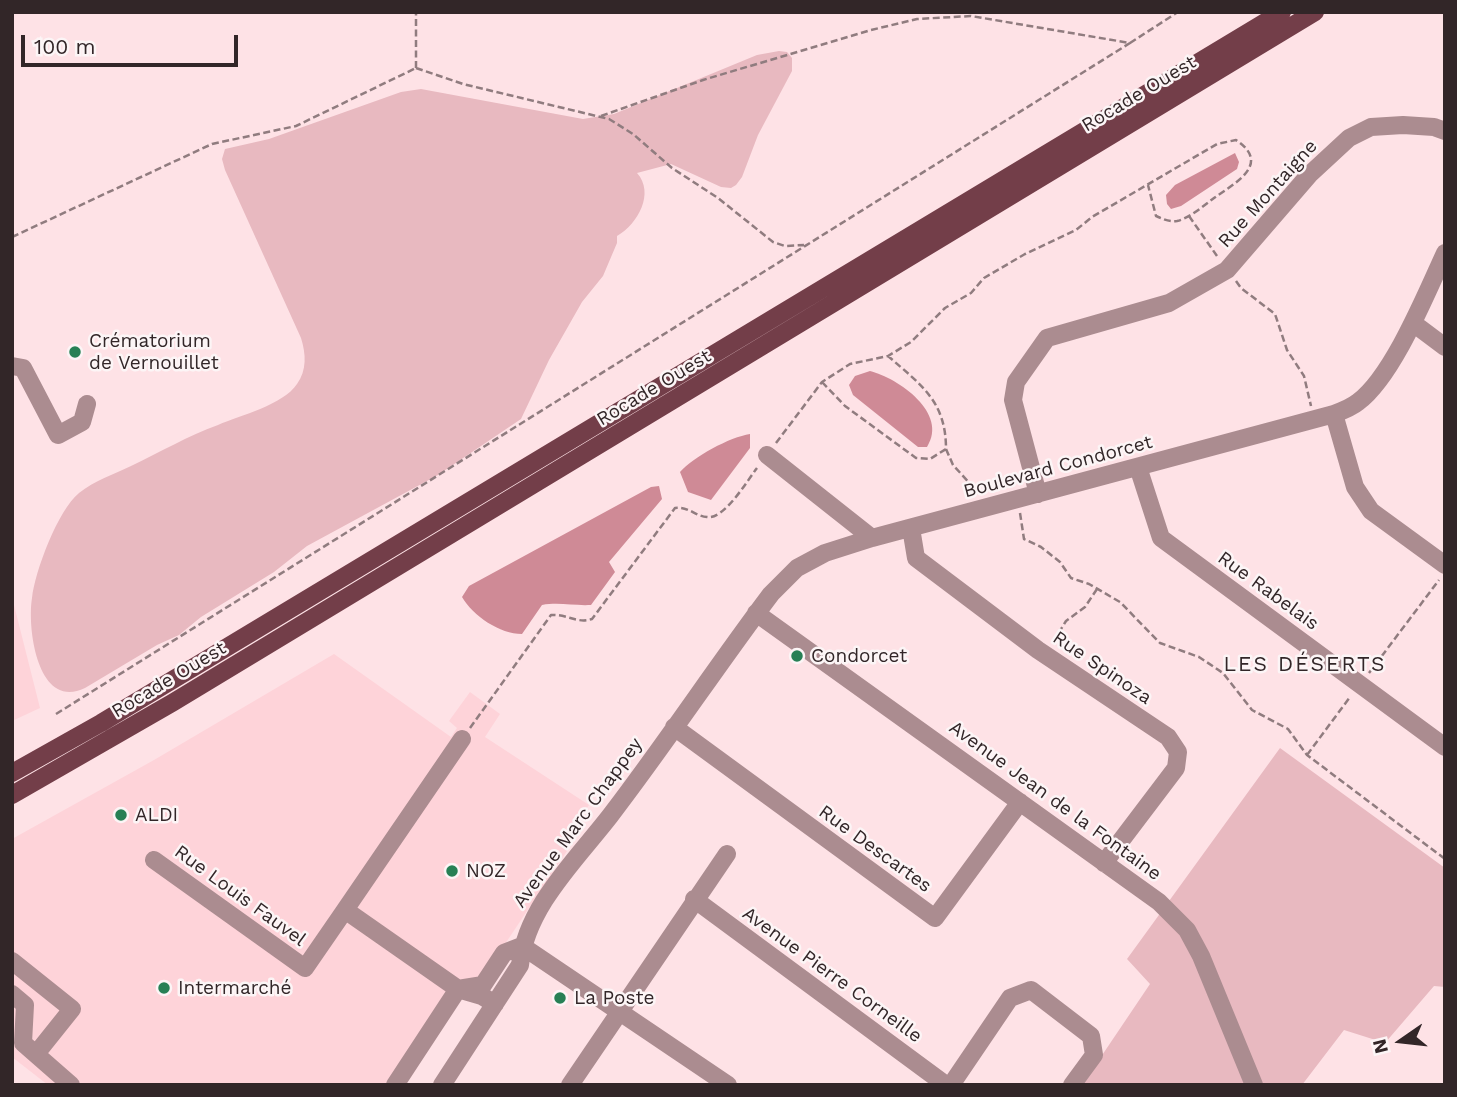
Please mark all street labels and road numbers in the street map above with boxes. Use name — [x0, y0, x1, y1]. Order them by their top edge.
street label: Rocade Ouest — [1078, 51, 1200, 137]
street label: Rue Montaigne — [1214, 135, 1322, 253]
street label: Rocade Ouest — [593, 345, 715, 431]
street label: Boulevard Condorcet — [961, 431, 1155, 503]
street label: Rue Rabelais — [1213, 547, 1323, 635]
street label: Rue Spinoza — [1048, 627, 1156, 709]
street label: Rocade Ouest — [108, 637, 230, 723]
street label: Avenue Jean de la Fontaine — [944, 716, 1166, 886]
street label: Avenue Marc Chappey — [509, 733, 647, 913]
street label: Rue Descartes — [814, 800, 936, 898]
street label: Rue Louis Fauvel — [170, 841, 310, 951]
street label: Avenue Pierre Corneille — [738, 902, 926, 1048]

